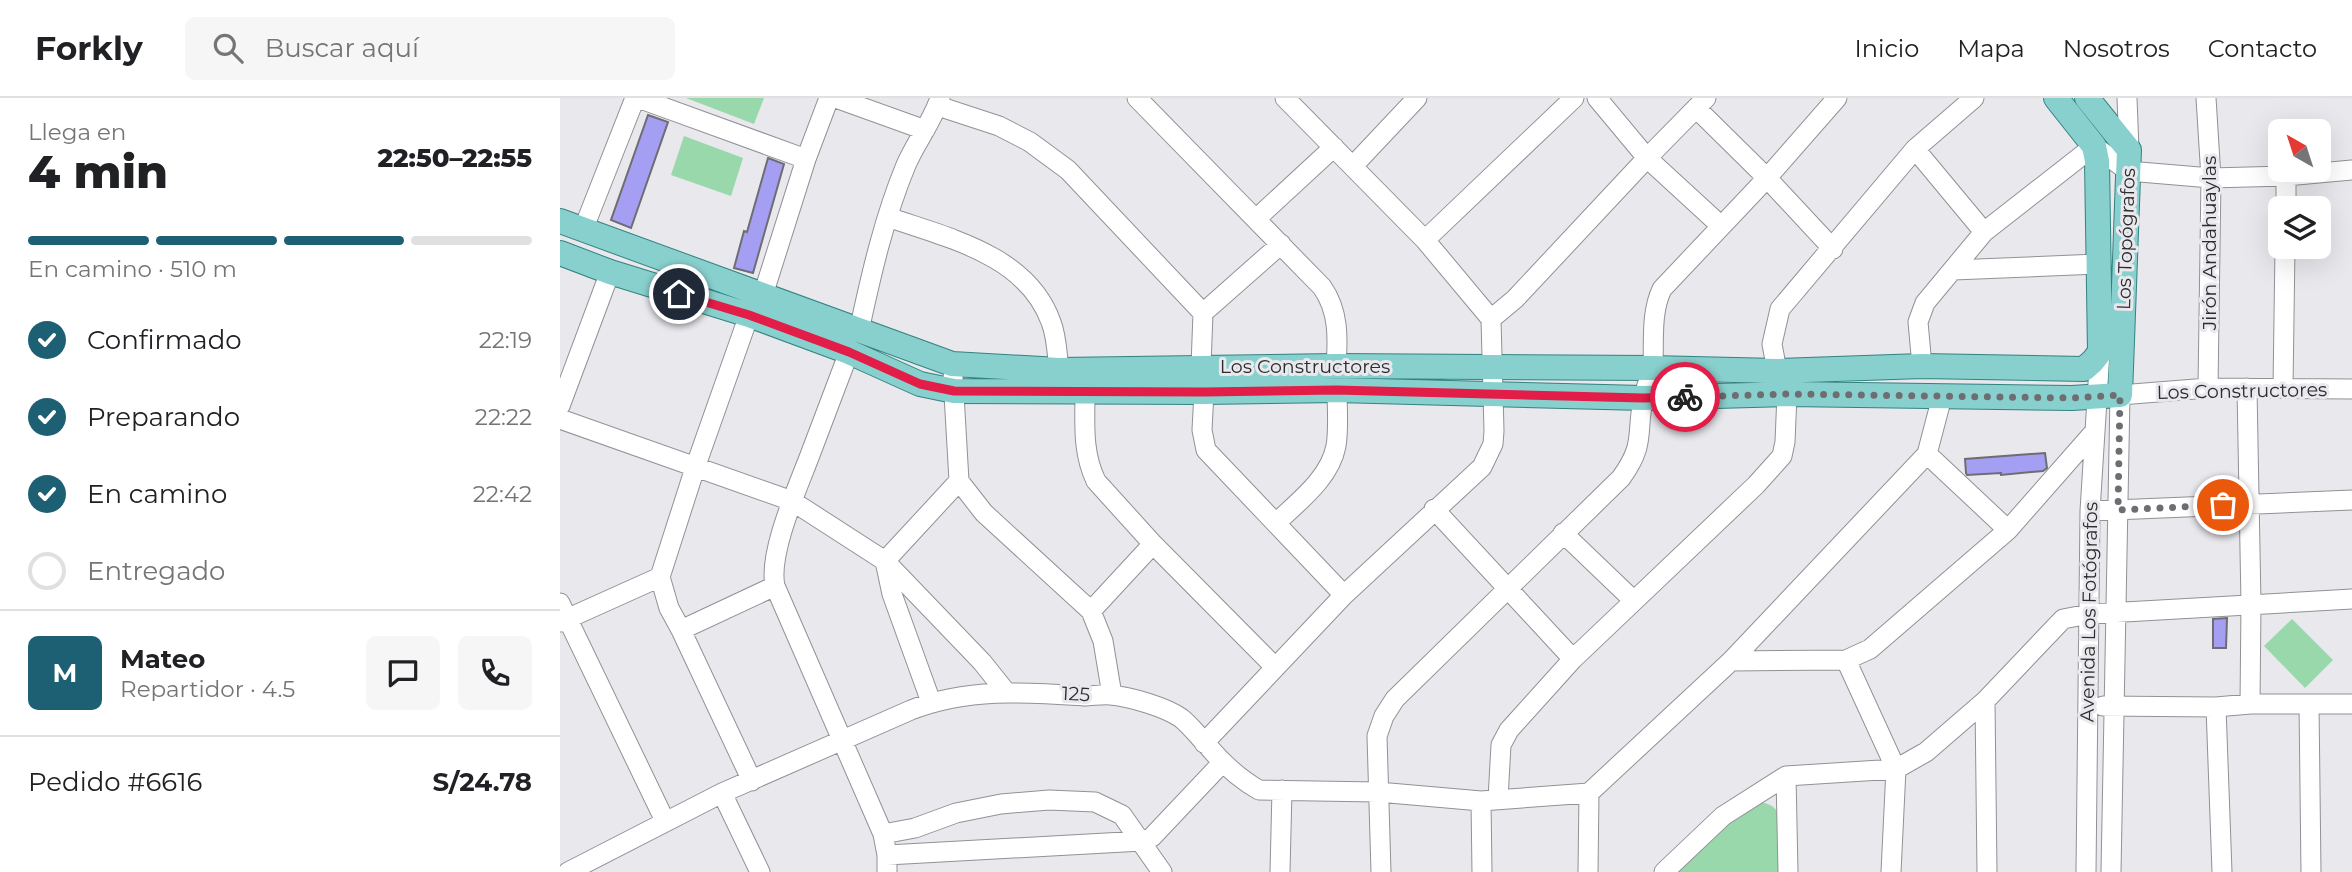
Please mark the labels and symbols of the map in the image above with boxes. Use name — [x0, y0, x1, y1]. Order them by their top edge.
north arrow — [2268, 119, 2331, 182]
street label: Jirón Andahuaylas — [2198, 156, 2221, 331]
street label: Los Topógrafos — [2112, 167, 2140, 311]
pin — [649, 264, 709, 324]
street label: Los Constructores — [1220, 355, 1390, 378]
courier — [1650, 362, 1720, 432]
street label: Los Constructores — [2157, 378, 2327, 404]
pin — [2193, 475, 2253, 535]
street label: Avenida Los Fotógrafos — [2076, 502, 2102, 722]
street label: 125 — [1061, 682, 1091, 706]

